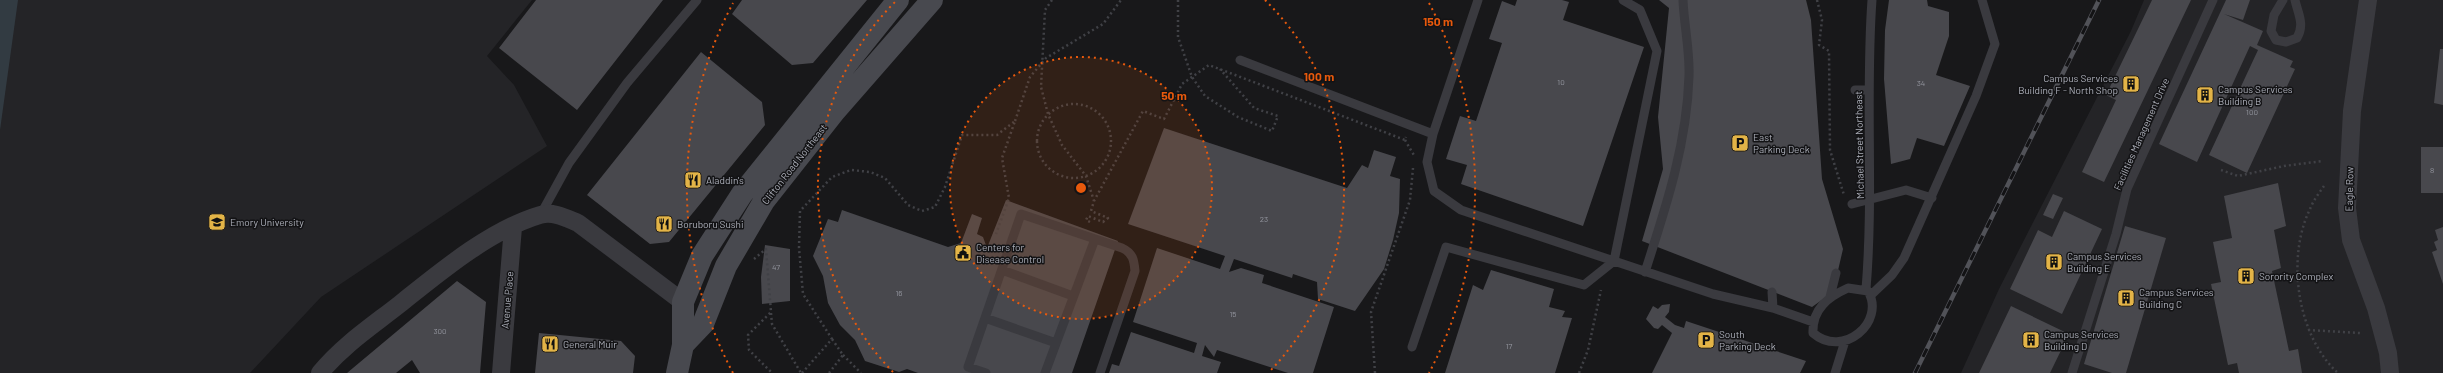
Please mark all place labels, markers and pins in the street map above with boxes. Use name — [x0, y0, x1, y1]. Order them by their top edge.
place label: Campus Services Building F - North Shop — [2018, 72, 2118, 96]
building icon: Campus Services Building F - North Shop — [2121, 74, 2141, 94]
place label: Campus Services Building B — [2218, 83, 2293, 107]
building icon: Campus Services Building B — [2195, 85, 2215, 105]
place label: East Parking Deck — [1753, 131, 1810, 155]
parking icon: East Parking Deck — [1730, 133, 1750, 153]
restaurant icon: Aladdin's — [683, 170, 703, 190]
place label: Aladdin's — [706, 174, 744, 186]
centre of rings — [1074, 181, 1088, 195]
school or university icon: Emory University — [207, 212, 227, 232]
restaurant icon: Boruboru Sushi — [654, 214, 674, 234]
place label: Emory University — [230, 216, 304, 228]
place label: Boruboru Sushi — [677, 218, 744, 230]
place label: Centers for Disease Control — [976, 241, 1044, 265]
public building icon: Centers for Disease Control — [953, 243, 973, 263]
place label: Campus Services Building E — [2067, 250, 2142, 274]
building icon: Campus Services Building E — [2044, 252, 2064, 272]
building icon: Sorority Complex — [2236, 266, 2256, 286]
place label: Sorority Complex — [2259, 270, 2334, 282]
place label: Campus Services Building C — [2139, 286, 2214, 310]
building icon: Campus Services Building C — [2116, 288, 2136, 308]
place label: South Parking Deck — [1719, 328, 1776, 352]
place label: Campus Services Building D — [2044, 328, 2119, 352]
parking icon: South Parking Deck — [1696, 330, 1716, 350]
building icon: Campus Services Building D — [2021, 330, 2041, 350]
restaurant icon: General Muir — [540, 334, 560, 354]
place label: General Muir — [563, 338, 617, 350]

